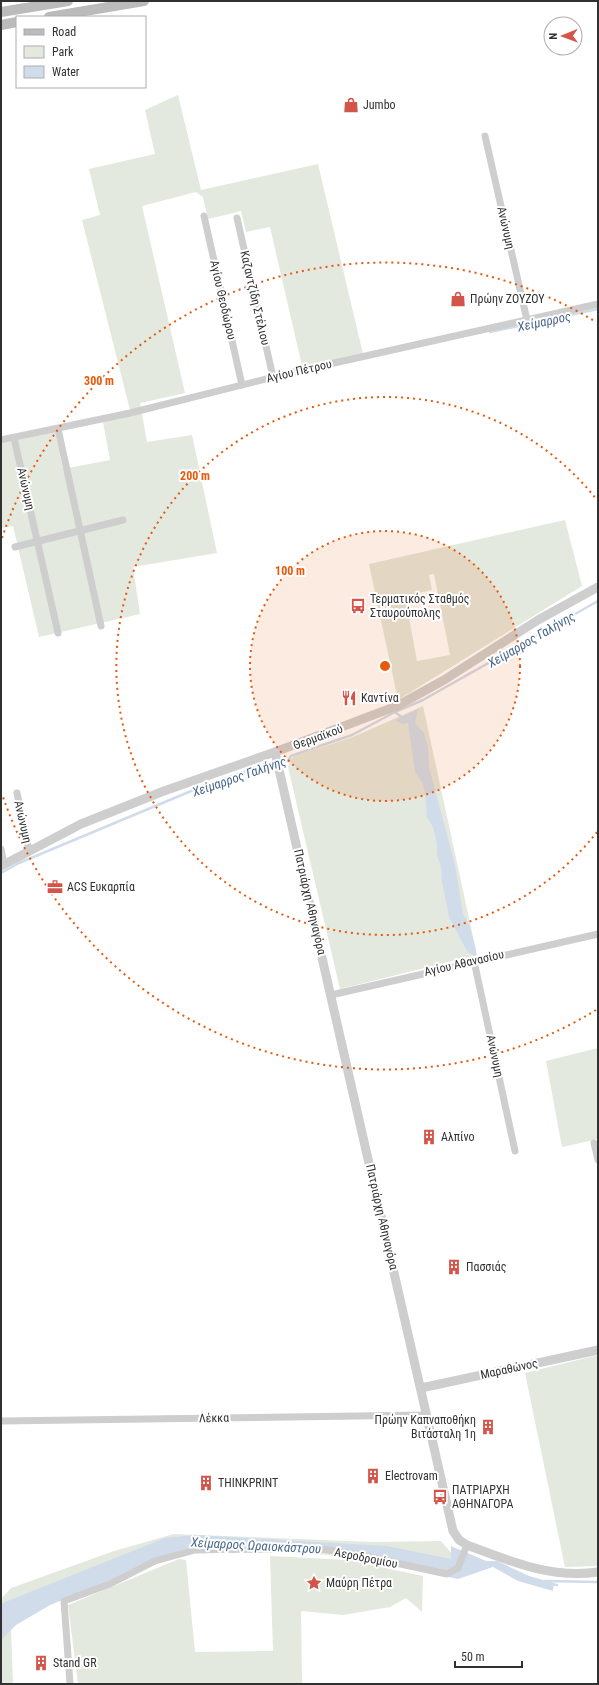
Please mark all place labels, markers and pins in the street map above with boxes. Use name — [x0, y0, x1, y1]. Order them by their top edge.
shop icon: Jumbo — [342, 96, 360, 114]
place label: Jumbo — [363, 98, 396, 112]
shop icon: Πρώην ΖΟΥΖΟΥ — [449, 290, 467, 308]
place label: Πρώην ΖΟΥΖΟΥ — [470, 292, 545, 306]
place label: Τερματικός Σταθμός Σταυρούπολης — [370, 592, 470, 620]
bus stop icon: Τερματικός Σταθμός Σταυρούπολης — [349, 597, 367, 615]
centre of rings — [378, 659, 392, 673]
restaurant icon: Καντίνα — [340, 689, 358, 707]
place label: Καντίνα — [361, 691, 399, 705]
office icon: ACS Ευκαρπία — [46, 878, 64, 896]
place label: ACS Ευκαρπία — [67, 880, 135, 894]
building icon: Αλπίνο — [420, 1128, 438, 1146]
place label: Αλπίνο — [441, 1130, 475, 1144]
building icon: Πασσιάς — [445, 1258, 463, 1276]
place label: Πασσιάς — [466, 1260, 507, 1274]
place label: Πρώην Καπναποθήκη Βιτάσταλη 1η — [374, 1413, 476, 1441]
building icon: Πρώην Καπναποθήκη Βιτάσταλη 1η — [479, 1418, 497, 1436]
building icon: Electrovam — [364, 1467, 382, 1485]
place label: Electrovam — [385, 1469, 438, 1483]
building icon: THINKPRINT — [197, 1474, 215, 1492]
place label: THINKPRINT — [218, 1476, 278, 1490]
place label: ΠΑΤΡΙΑΡΧΗ ΑΘΗΝΑΓΟΡΑ — [452, 1483, 513, 1511]
bus stop icon: ΠΑΤΡΙΑΡΧΗ ΑΘΗΝΑΓΟΡΑ — [431, 1488, 449, 1506]
place icon: Μαύρη Πέτρα — [305, 1574, 323, 1592]
place label: Μαύρη Πέτρα — [326, 1576, 392, 1590]
building icon: Stand GR — [32, 1654, 50, 1672]
place label: Stand GR — [53, 1656, 97, 1670]

